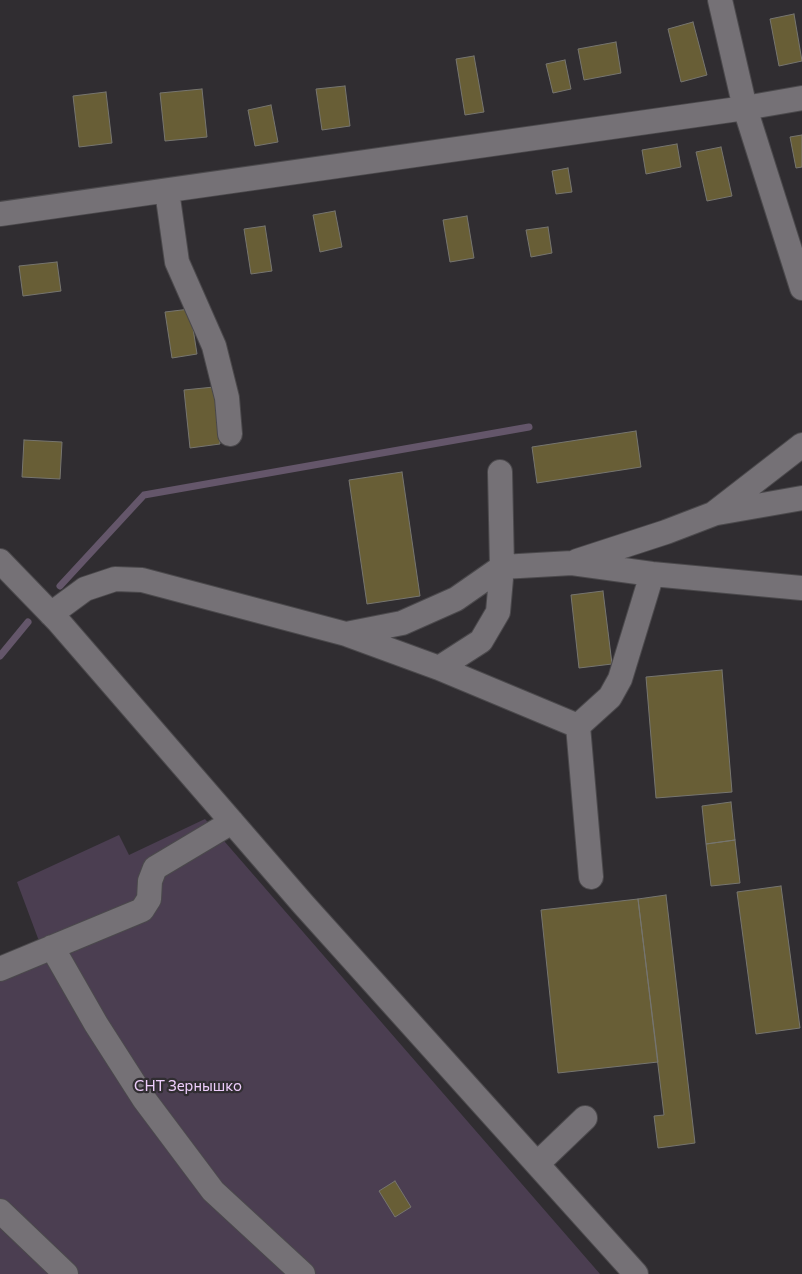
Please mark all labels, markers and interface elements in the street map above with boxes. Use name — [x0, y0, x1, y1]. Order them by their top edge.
park label: СНТ Зернышко — [134, 1077, 242, 1095]

